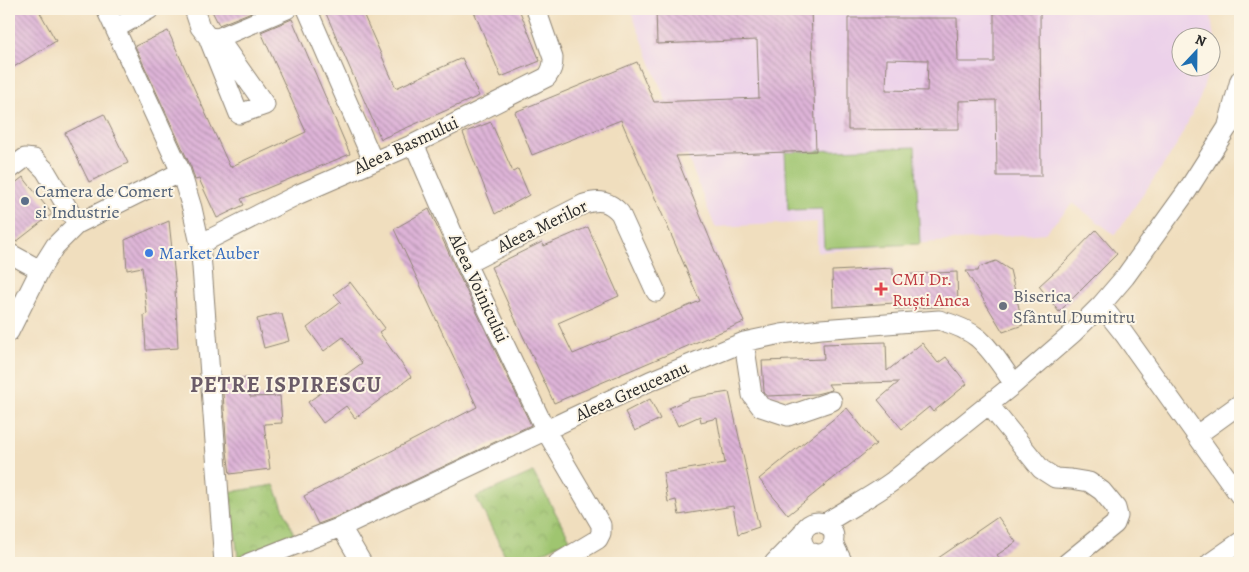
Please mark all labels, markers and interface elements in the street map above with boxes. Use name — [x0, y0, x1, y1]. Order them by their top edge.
north arrow — [1172, 28, 1222, 78]
text: N — [1192, 30, 1209, 51]
street label: Aleea Basmului — [349, 110, 462, 180]
place label: Camera de Comert si Industrie — [35, 179, 173, 224]
street label: Aleea Merilor — [492, 194, 591, 259]
marker: Camera de Comert si Industrie — [19, 195, 31, 207]
street label: Aleea Voinicului — [443, 229, 515, 346]
place label: Market Auber — [159, 241, 260, 265]
marker: Market Auber — [143, 247, 155, 259]
place label: CMI Dr. Ruști Anca — [892, 267, 970, 312]
marker: CMI Dr. Ruști Anca — [874, 282, 888, 296]
place label: Biserica Sfântul Dumitru — [1013, 284, 1135, 329]
marker: Biserica Sfântul Dumitru — [997, 300, 1009, 312]
street label: Aleea Greuceanu — [570, 355, 693, 427]
district label: PETRE ISPIRESCU — [190, 370, 382, 400]

